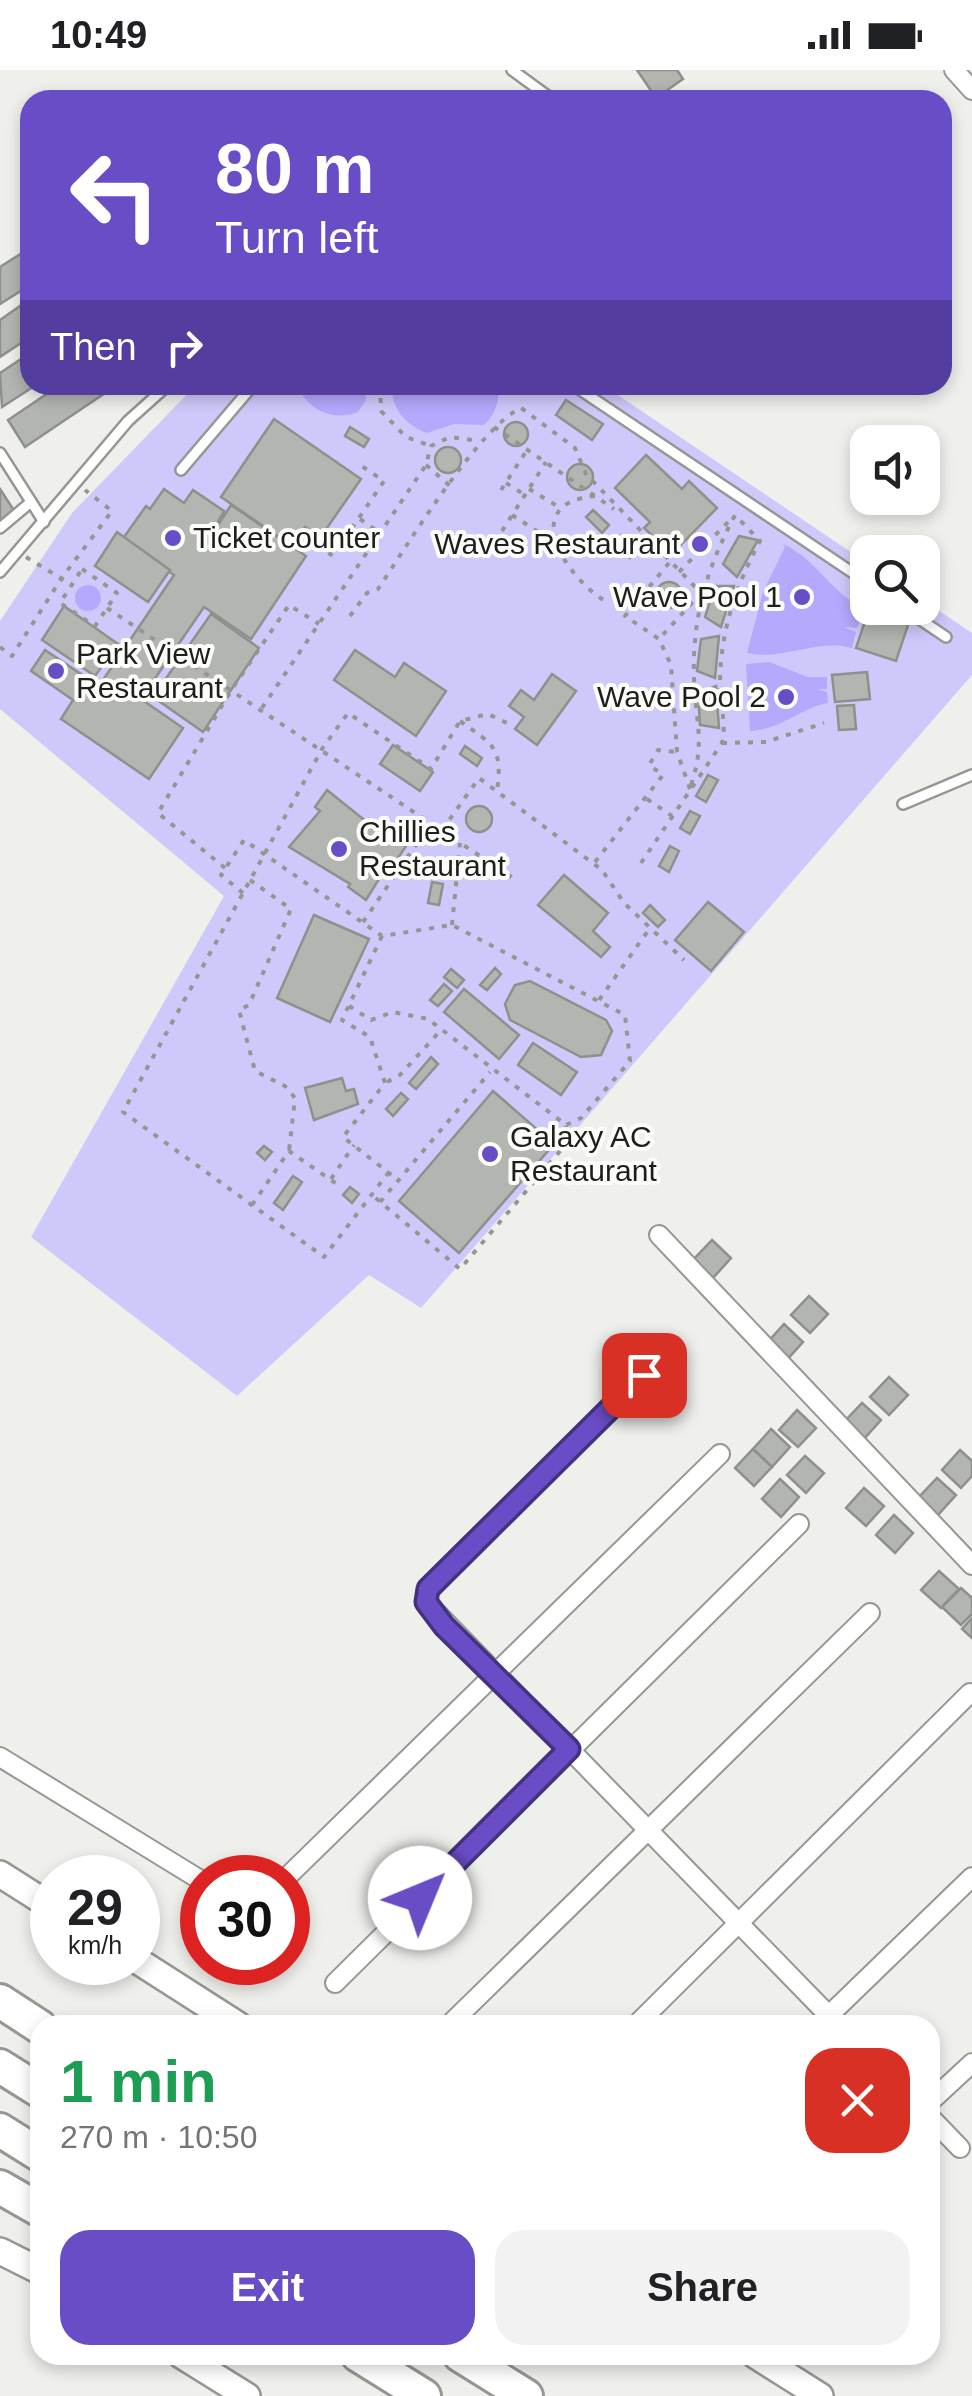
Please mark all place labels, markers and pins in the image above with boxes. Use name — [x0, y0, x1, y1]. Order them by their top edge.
place label: Ticket counter — [193, 521, 380, 554]
marker: Ticket counter — [162, 527, 184, 549]
place label: Waves Restaurant — [434, 527, 681, 560]
marker: Waves Restaurant — [689, 533, 711, 555]
place label: Wave Pool 1 — [613, 580, 782, 613]
marker: Wave Pool 1 — [791, 586, 813, 608]
place label: Park View Restaurant — [76, 637, 223, 704]
marker: Park View Restaurant — [45, 660, 67, 682]
place label: Wave Pool 2 — [597, 680, 766, 713]
marker: Wave Pool 2 — [775, 686, 797, 708]
place label: Chillies Restaurant — [359, 815, 506, 882]
marker: Chillies Restaurant — [328, 838, 350, 860]
place label: Galaxy AC Restaurant — [510, 1120, 657, 1187]
marker: Galaxy AC Restaurant — [479, 1143, 501, 1165]
pin — [602, 1333, 687, 1418]

